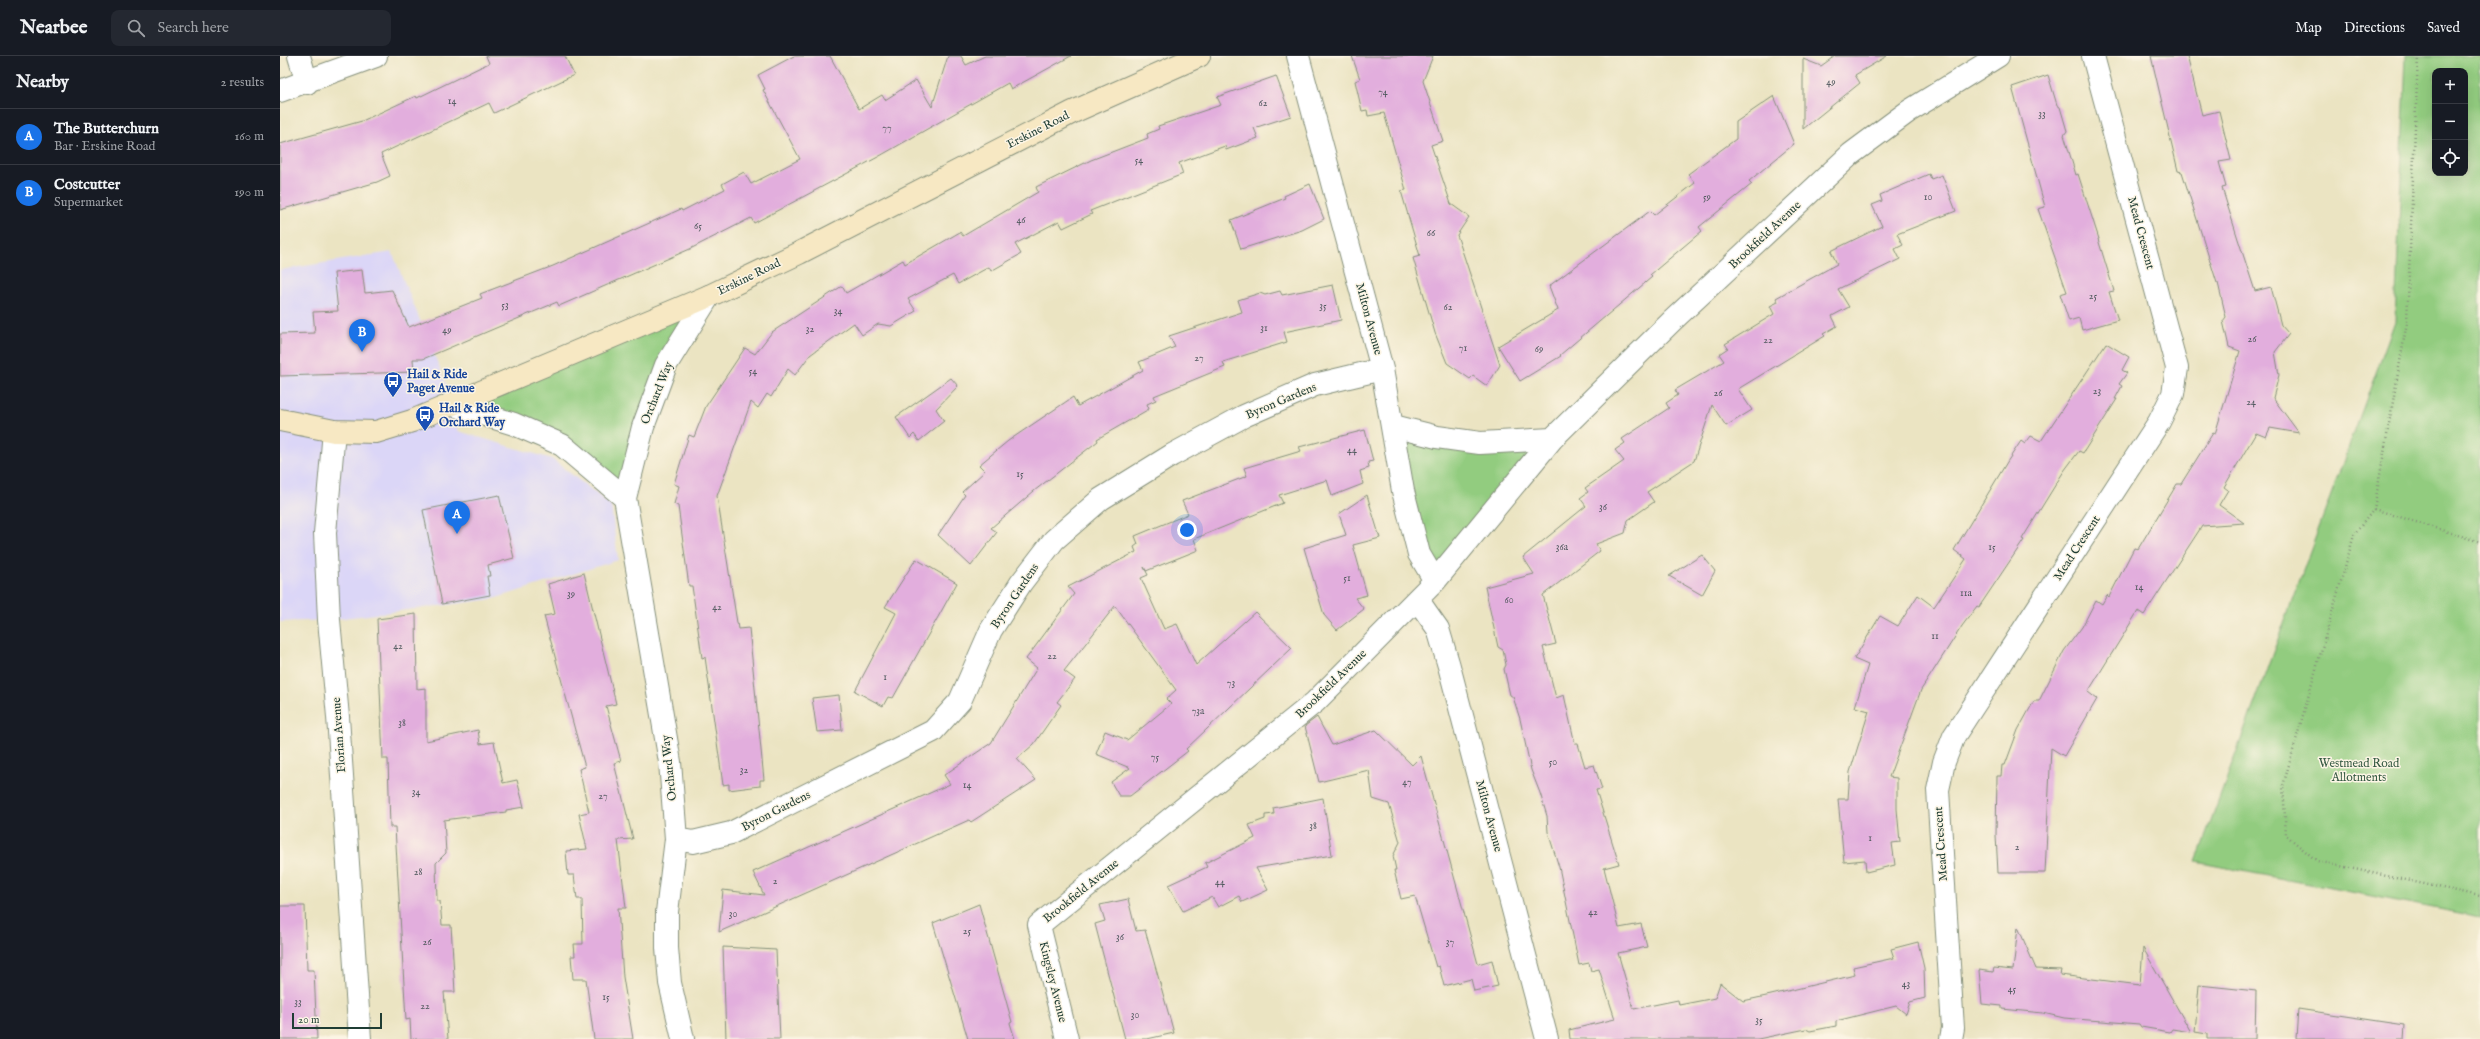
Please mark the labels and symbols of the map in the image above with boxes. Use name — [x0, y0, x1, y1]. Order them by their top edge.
house number: 49 — [1826, 76, 1836, 89]
house number: 74 — [1378, 86, 1388, 99]
house number: 14 — [448, 95, 456, 108]
house number: 62 — [1259, 97, 1268, 110]
street label: Erskine Road — [1004, 108, 1072, 152]
house number: 33 — [2038, 108, 2046, 121]
house number: 77 — [882, 122, 892, 135]
house number: 54 — [1135, 154, 1143, 167]
house number: 59 — [1703, 191, 1711, 204]
house number: 10 — [1924, 191, 1932, 204]
street label: Mead Crescent — [2124, 195, 2158, 271]
street label: Brookfield Avenue — [1726, 197, 1805, 272]
house number: 46 — [1016, 214, 1026, 227]
house number: 65 — [694, 220, 702, 233]
house number: 66 — [1427, 227, 1436, 240]
street label: Erskine Road — [715, 255, 783, 299]
street label: Milton Avenue — [1352, 281, 1386, 357]
house number: 25 — [2089, 290, 2098, 303]
house number: 53 — [501, 299, 509, 312]
house number: 35 — [1319, 300, 1327, 313]
house number: 62 — [1444, 301, 1453, 314]
house number: 34 — [834, 305, 842, 318]
pin: B — [349, 319, 375, 352]
house number: 31 — [1260, 322, 1268, 335]
house number: 32 — [806, 323, 815, 336]
house number: 49 — [442, 324, 452, 337]
house number: 26 — [2248, 333, 2257, 346]
house number: 22 — [1763, 334, 1773, 347]
house number: 71 — [1459, 342, 1467, 355]
house number: 69 — [1535, 343, 1543, 356]
house number: 27 — [1194, 352, 1204, 365]
street label: Orchard Way — [638, 359, 676, 426]
house number: 54 — [749, 365, 757, 378]
place label: Hail & Ride Paget Avenue — [407, 367, 475, 397]
bus stop icon: Hail & Ride Paget Avenue — [382, 370, 404, 398]
street label: Byron Gardens — [1243, 379, 1319, 423]
house number: 23 — [2093, 385, 2101, 398]
house number: 26 — [1714, 387, 1723, 400]
house number: 24 — [2246, 396, 2256, 409]
place label: Hail & Ride Orchard Way — [439, 401, 506, 431]
bus stop icon: Hail & Ride Orchard Way — [414, 404, 436, 432]
house number: 44 — [1347, 444, 1357, 457]
house number: 15 — [1016, 468, 1024, 481]
pin: A — [444, 501, 470, 534]
house number: 36 — [1599, 501, 1608, 514]
street label: Mead Crescent — [2050, 513, 2104, 583]
your location — [1177, 520, 1197, 540]
house number: 36a — [1556, 541, 1569, 554]
house number: 15 — [1988, 541, 1996, 554]
street label: Byron Gardens — [988, 561, 1042, 631]
house number: 51 — [1343, 572, 1351, 585]
house number: 14 — [2135, 581, 2143, 594]
house number: 11a — [1960, 587, 1973, 600]
house number: 39 — [567, 588, 575, 601]
house number: 60 — [1504, 594, 1514, 607]
house number: 42 — [712, 601, 722, 614]
house number: 11 — [1931, 630, 1939, 643]
house number: 42 — [393, 640, 403, 653]
street label: Brookfield Avenue — [1292, 646, 1370, 722]
house number: 22 — [1047, 650, 1057, 663]
house number: 1 — [883, 671, 887, 684]
house number: 73 — [1227, 677, 1235, 690]
street label: Florian Avenue — [329, 696, 349, 773]
house number: 73a — [1192, 705, 1205, 718]
house number: 38 — [398, 717, 406, 730]
street label: Orchard Way — [658, 734, 680, 802]
house number: 75 — [1151, 751, 1160, 764]
house number: 50 — [1549, 756, 1557, 769]
park label: Westmead Road Allotments — [2319, 756, 2400, 785]
house number: 32 — [740, 764, 749, 777]
house number: 47 — [1402, 776, 1412, 789]
street label: Milton Avenue — [1472, 778, 1506, 854]
house number: 14 — [963, 779, 971, 792]
house number: 34 — [412, 786, 420, 799]
street label: Byron Gardens — [739, 787, 813, 835]
house number: 27 — [598, 790, 608, 803]
street label: Mead Crescent — [1931, 806, 1951, 882]
house number: 38 — [1309, 820, 1317, 833]
house number: 1 — [1868, 832, 1872, 845]
house number: 2 — [2015, 841, 2020, 854]
street label: Brookfield Avenue — [1040, 856, 1122, 926]
house number: 28 — [414, 866, 422, 879]
house number: 2 — [773, 875, 778, 888]
house number: 44 — [1215, 876, 1225, 889]
house number: 42 — [1588, 906, 1598, 919]
house number: 30 — [729, 908, 737, 921]
house number: 25 — [963, 925, 972, 938]
house number: 36 — [1116, 931, 1125, 944]
house number: 26 — [423, 936, 432, 949]
house number: 37 — [1446, 936, 1455, 949]
street label: Kingsley Avenue — [1036, 940, 1070, 1025]
house number: 43 — [1902, 978, 1911, 991]
house number: 45 — [2008, 983, 2017, 996]
house number: 15 — [602, 991, 610, 1004]
house number: 33 — [294, 996, 302, 1009]
house number: 22 — [420, 1000, 430, 1013]
house number: 30 — [1131, 1009, 1139, 1022]
scale bar — [292, 1011, 382, 1030]
house number: 35 — [1755, 1014, 1763, 1027]

